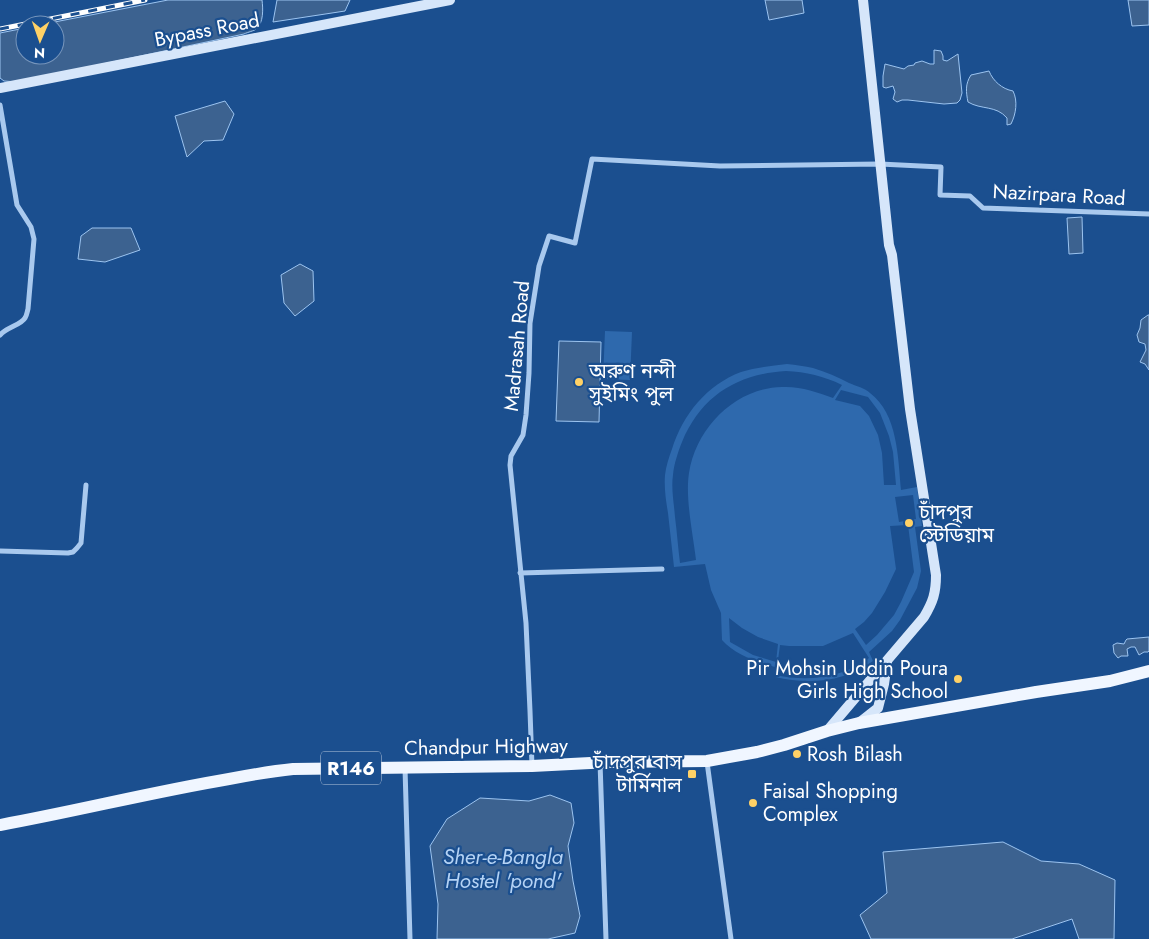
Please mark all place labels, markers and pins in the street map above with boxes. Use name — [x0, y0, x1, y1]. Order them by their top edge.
place label: অরুণ নন্দী সুইমিং পুল — [588, 357, 676, 409]
marker: অরুণ নন্দী সুইমিং পুল — [573, 376, 585, 388]
place label: চাঁদপুর স্টেডিয়াম — [918, 498, 995, 550]
marker: চাঁদপুর স্টেডিয়াম — [903, 517, 915, 529]
place label: Pir Mohsin Uddin Poura Girls High School — [746, 654, 948, 706]
marker: Pir Mohsin Uddin Poura Girls High School — [952, 673, 964, 685]
place label: Rosh Bilash — [807, 740, 903, 769]
place label: চাঁদপুর বাস টার্মিনাল — [592, 748, 683, 800]
marker: Rosh Bilash — [791, 748, 803, 760]
marker: চাঁদপুর বাস টার্মিনাল — [686, 768, 698, 780]
place label: Faisal Shopping Complex — [763, 777, 898, 829]
marker: Faisal Shopping Complex — [747, 797, 759, 809]

